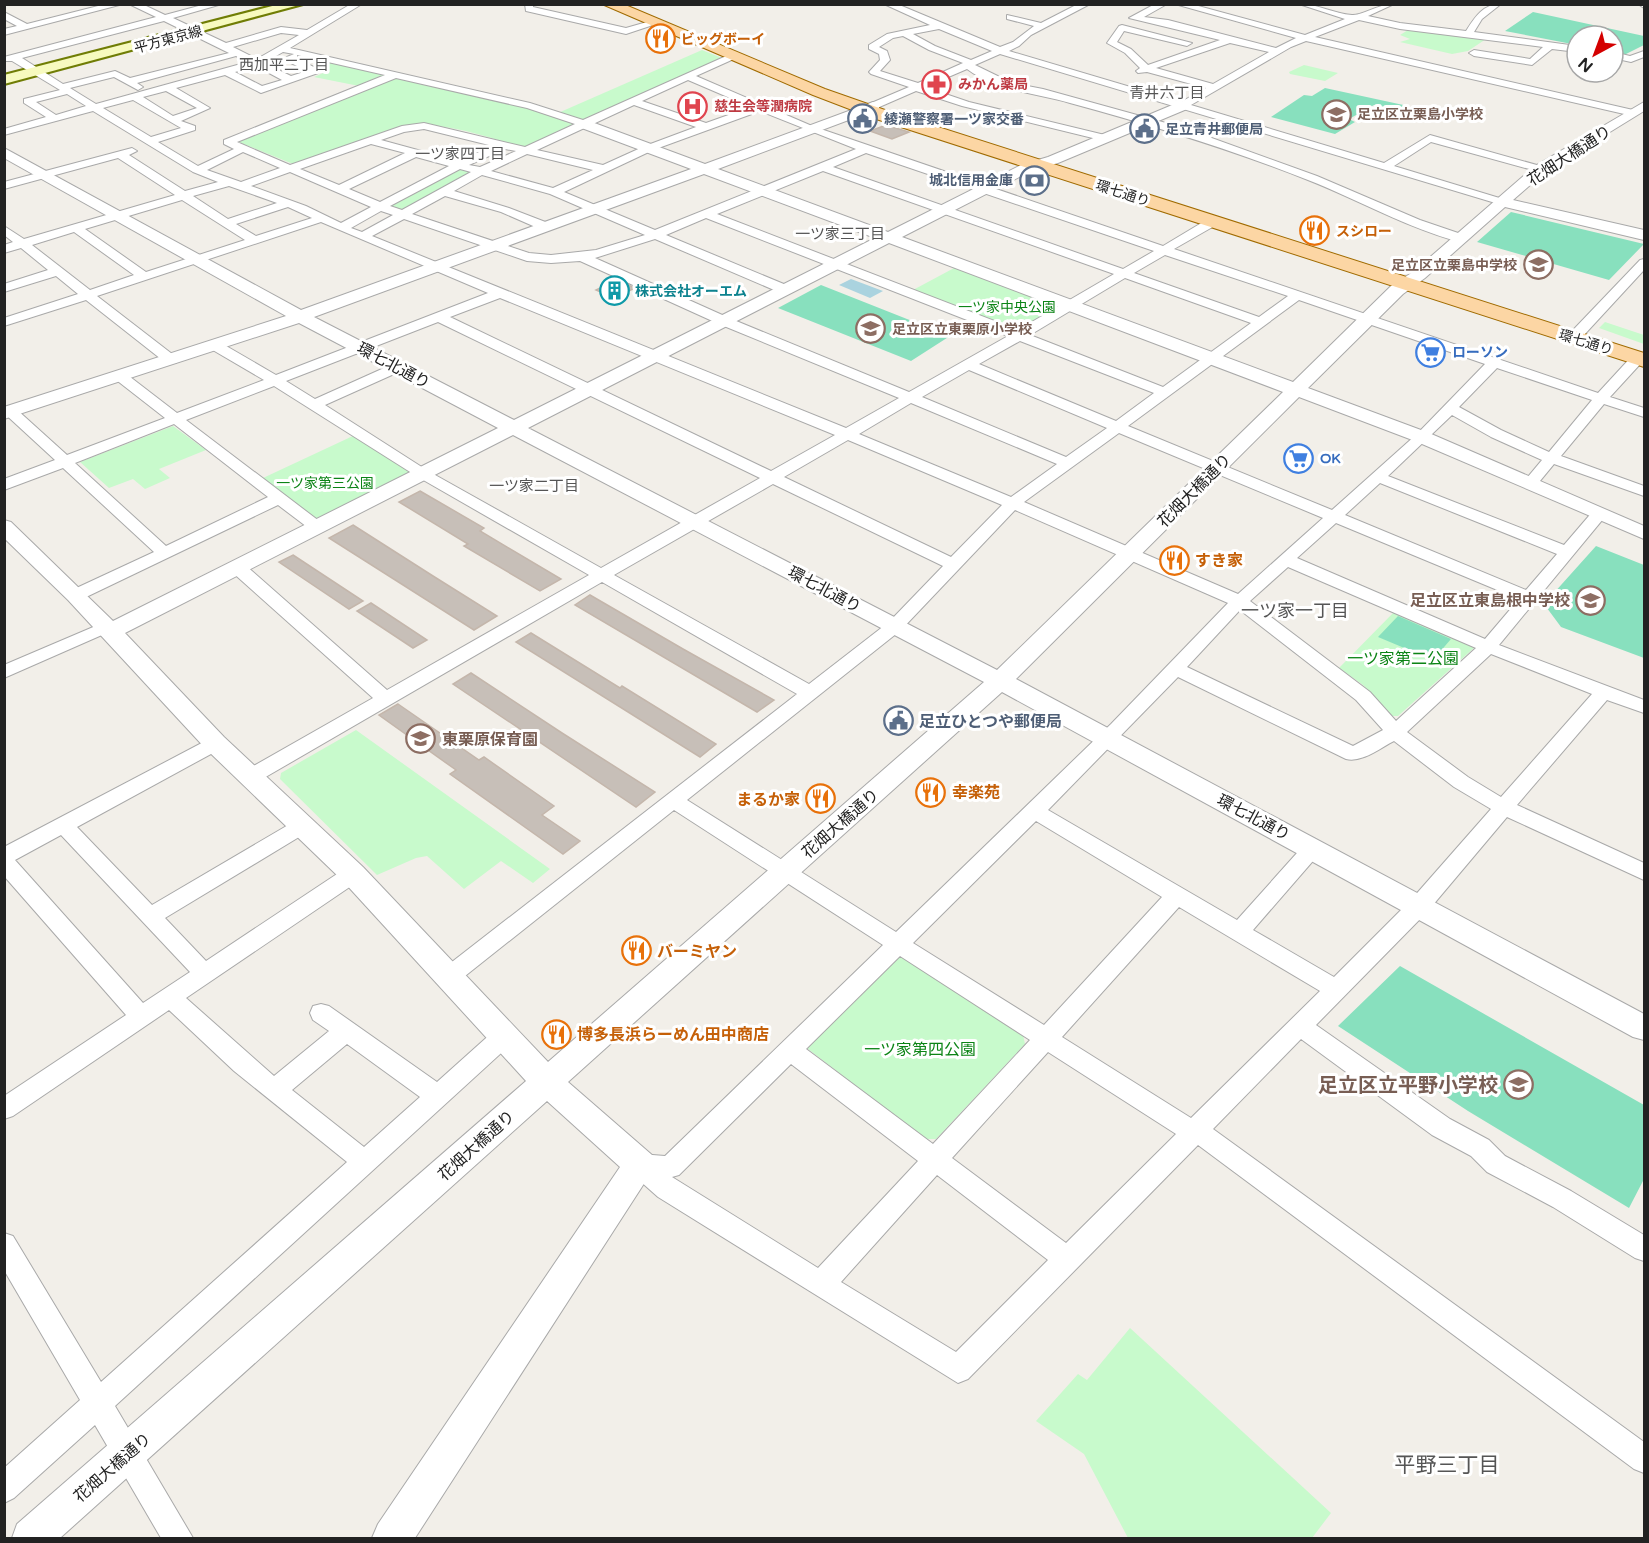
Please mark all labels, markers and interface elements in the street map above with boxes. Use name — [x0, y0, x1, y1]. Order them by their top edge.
street label: 平方東京線 — [132, 22, 204, 57]
restaurant icon: ビッグボーイ — [644, 23, 676, 55]
north arrow — [1565, 24, 1625, 84]
place label: ビッグボーイ — [681, 31, 765, 48]
text: N — [1574, 53, 1597, 76]
district label: 西加平二丁目 — [239, 56, 329, 74]
pharmacy icon: みかん薬局 — [921, 68, 953, 100]
place label: みかん薬局 — [958, 76, 1028, 93]
district label: 青井六丁目 — [1129, 84, 1205, 102]
hospital icon: 慈生会等潤病院 — [677, 90, 709, 122]
place label: 慈生会等潤病院 — [714, 98, 812, 115]
school or university icon: 足立区立栗島小学校 — [1320, 98, 1352, 130]
public building icon: 綾瀬警察署一ツ家交番 — [847, 103, 879, 135]
place label: 足立区立栗島小学校 — [1357, 106, 1483, 123]
place label: 綾瀬警察署一ツ家交番 — [884, 111, 1024, 128]
public building icon: 足立青井郵便局 — [1128, 113, 1160, 145]
place label: 足立青井郵便局 — [1165, 121, 1263, 138]
street label: 花畑大橋通り — [1524, 121, 1615, 190]
district label: 一ツ家四丁目 — [415, 145, 505, 163]
bank icon: 城北信用金庫 — [1018, 164, 1050, 196]
place label: 城北信用金庫 — [929, 172, 1013, 189]
street label: 環七通り — [1094, 177, 1152, 210]
restaurant icon: スシロー — [1299, 215, 1331, 247]
place label: スシロー — [1336, 223, 1392, 240]
district label: 一ツ家三丁目 — [795, 225, 885, 243]
school or university icon: 足立区立栗島中学校 — [1522, 249, 1554, 281]
place label: 足立区立栗島中学校 — [1391, 257, 1517, 274]
building icon: 株式会社オーエム — [598, 275, 630, 307]
place label: 株式会社オーエム — [635, 283, 747, 300]
park label: 一ツ家中央公園 — [958, 299, 1056, 316]
school or university icon: 足立区立東栗原小学校 — [855, 313, 887, 345]
place label: 足立区立東栗原小学校 — [892, 321, 1032, 338]
street label: 環七通り — [1557, 326, 1615, 359]
supermarket icon: ローソン — [1415, 336, 1447, 368]
street label: 環七北通り — [354, 338, 434, 393]
place label: ローソン — [1452, 344, 1508, 361]
supermarket icon: OK — [1283, 442, 1315, 474]
street label: 花畑大橋通り — [1154, 450, 1236, 532]
place label: OK — [1320, 450, 1341, 467]
park label: 一ツ家第三公園 — [276, 475, 374, 492]
district label: 一ツ家二丁目 — [489, 477, 579, 495]
restaurant icon: すき家 — [1158, 544, 1190, 576]
place label: すき家 — [1195, 551, 1243, 571]
street label: 環七北通り — [785, 562, 865, 617]
school or university icon: 足立区立東島根中学校 — [1575, 584, 1607, 616]
place label: 足立区立東島根中学校 — [1410, 591, 1570, 611]
district label: 一ツ家一丁目 — [1241, 600, 1349, 622]
park label: 一ツ家第二公園 — [1347, 649, 1459, 669]
public building icon: 足立ひとつや郵便局 — [882, 705, 914, 737]
place label: 足立ひとつや郵便局 — [919, 712, 1062, 732]
school or university icon: 東栗原保育園 — [405, 723, 437, 755]
place label: 東栗原保育園 — [442, 730, 538, 750]
restaurant icon: 幸楽苑 — [915, 776, 947, 808]
restaurant icon: まるか家 — [805, 783, 837, 815]
place label: 幸楽苑 — [952, 783, 1000, 803]
street label: 花畑大橋通り — [798, 785, 883, 863]
place label: まるか家 — [736, 790, 800, 810]
street label: 環七北通り — [1214, 790, 1294, 845]
restaurant icon: バーミヤン — [620, 935, 652, 967]
place label: バーミヤン — [657, 942, 737, 962]
restaurant icon: 博多長浜らーめん田中商店 — [540, 1018, 572, 1050]
place label: 博多長浜らーめん田中商店 — [577, 1025, 769, 1045]
park label: 一ツ家第四公園 — [864, 1040, 976, 1060]
school or university icon: 足立区立平野小学校 — [1503, 1069, 1535, 1101]
place label: 足立区立平野小学校 — [1318, 1074, 1498, 1098]
street label: 花畑大橋通り — [434, 1106, 519, 1185]
street label: 花畑大橋通り — [70, 1429, 155, 1507]
district label: 平野三丁目 — [1395, 1453, 1500, 1478]

